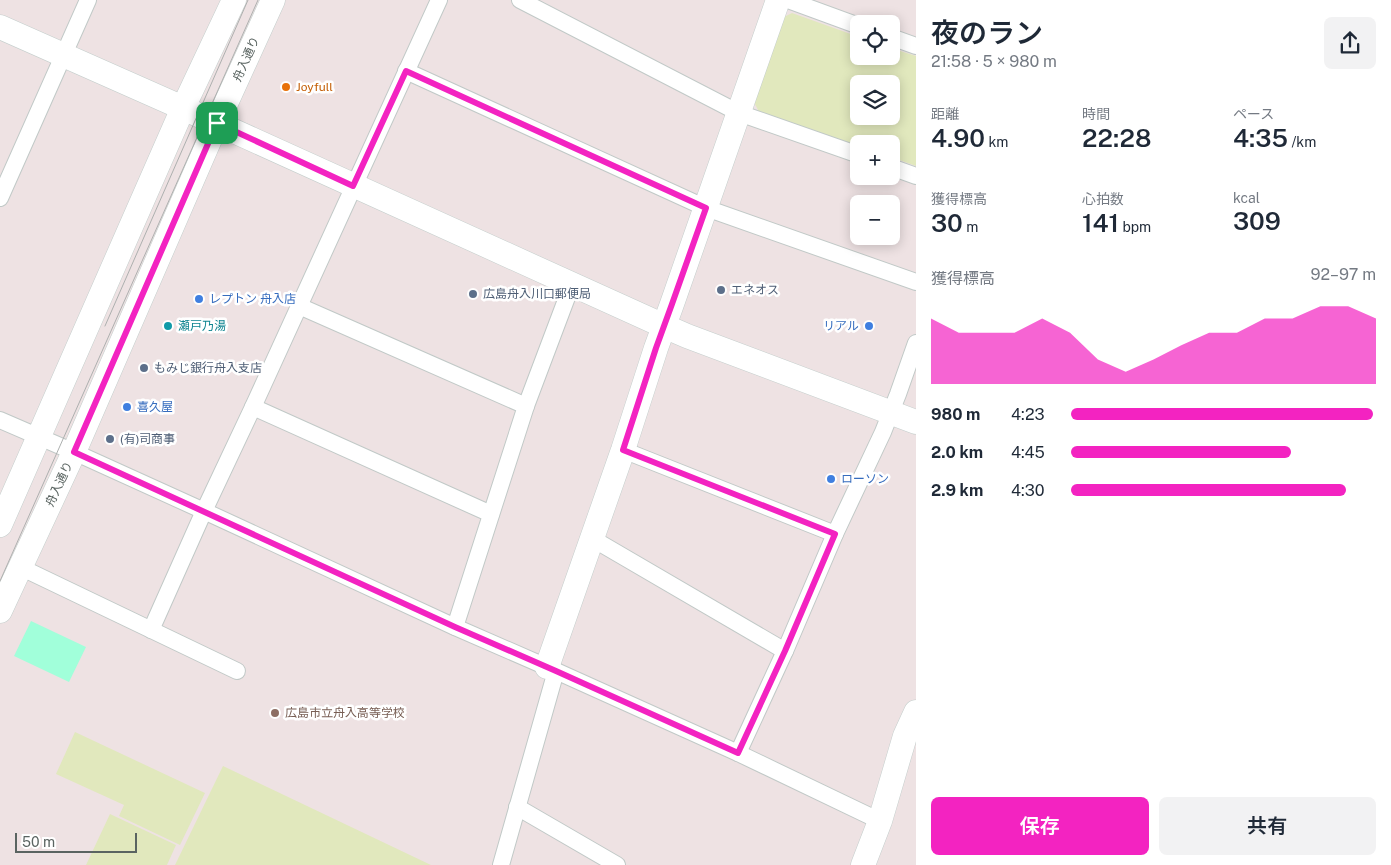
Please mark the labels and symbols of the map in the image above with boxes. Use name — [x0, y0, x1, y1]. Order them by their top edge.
street label: 舟入通り — [230, 34, 262, 84]
place label: Joyfull — [296, 80, 333, 94]
marker: Joyfull — [280, 81, 292, 93]
pin — [196, 102, 238, 144]
place label: エネオス — [731, 283, 779, 297]
marker: エネオス — [715, 284, 727, 296]
place label: 広島舟入川口郵便局 — [483, 287, 591, 301]
marker: 広島舟入川口郵便局 — [467, 288, 479, 300]
place label: レプトン 舟入店 — [209, 292, 296, 306]
marker: レプトン 舟入店 — [193, 293, 205, 305]
place label: 瀬戸乃湯 — [178, 319, 226, 333]
place label: リアル — [823, 319, 859, 333]
marker: 瀬戸乃湯 — [162, 320, 174, 332]
marker: リアル — [863, 320, 875, 332]
place label: もみじ銀行舟入支店 — [154, 361, 262, 375]
marker: もみじ銀行舟入支店 — [138, 362, 150, 374]
place label: 喜久屋 — [137, 400, 173, 414]
marker: 喜久屋 — [121, 401, 133, 413]
place label: (有)司商事 — [120, 432, 175, 446]
marker: (有)司商事 — [104, 433, 116, 445]
street label: 舟入通り — [43, 459, 75, 509]
place label: ローソン — [841, 472, 889, 486]
marker: ローソン — [825, 473, 837, 485]
place label: 広島市立舟入高等学校 — [285, 706, 405, 720]
marker: 広島市立舟入高等学校 — [269, 707, 281, 719]
scale bar — [15, 830, 138, 853]

